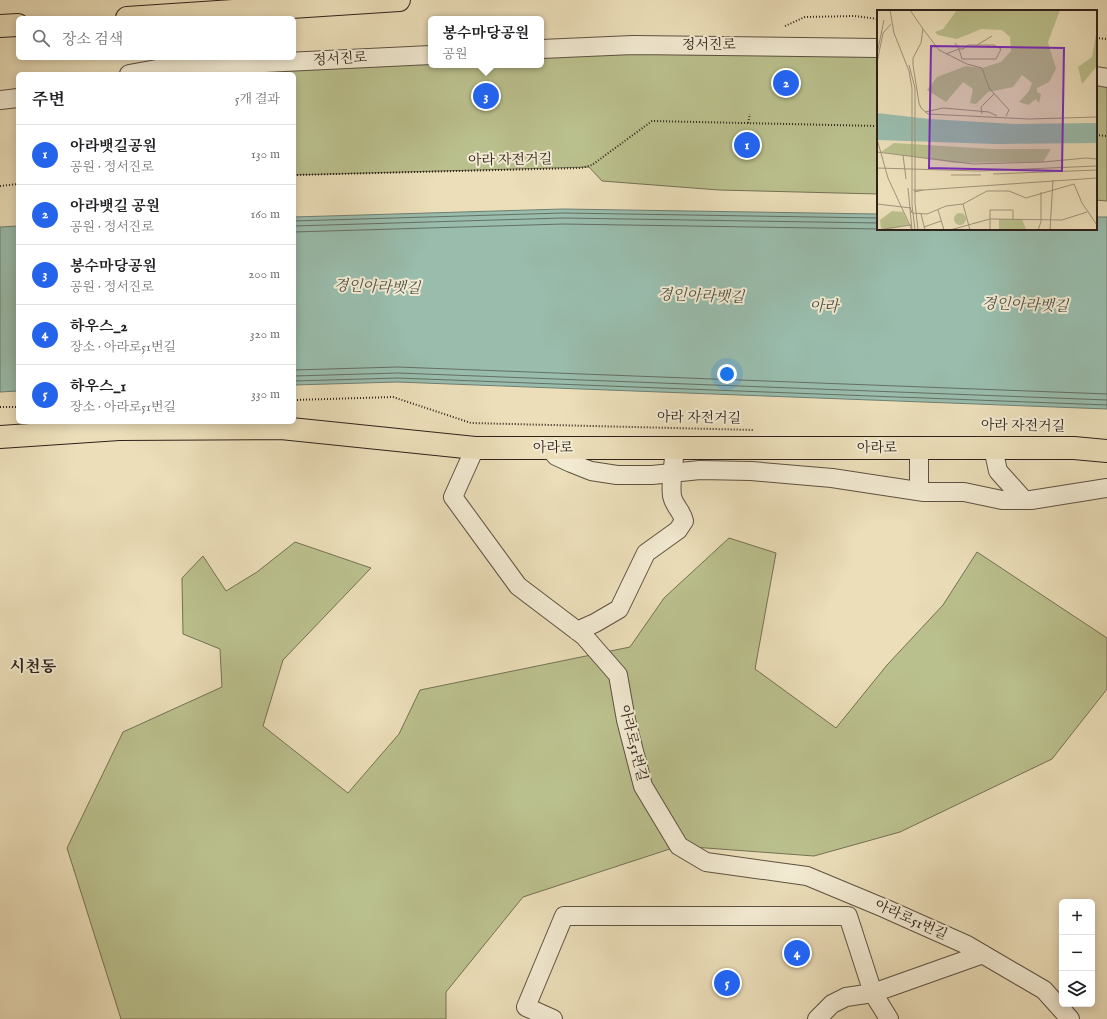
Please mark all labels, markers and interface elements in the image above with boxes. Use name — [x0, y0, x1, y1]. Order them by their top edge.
inset map — [877, 10, 1097, 230]
search box — [16, 16, 296, 60]
popup — [428, 16, 544, 68]
text: 봉수마당공원 — [443, 24, 529, 43]
icon: search — [30, 27, 52, 49]
text: 장소 검색 — [62, 30, 123, 49]
street label: 정서진로 — [682, 36, 737, 54]
text: 공원 — [443, 46, 468, 63]
street label: 정서진로 — [313, 49, 368, 69]
pin: 2 — [773, 68, 799, 98]
pin: 3 — [473, 81, 499, 111]
text: 주변 — [32, 90, 65, 111]
text: 5개 결과 — [235, 91, 280, 108]
pin: 1 — [734, 130, 760, 160]
text: 아라뱃길공원 — [70, 137, 157, 156]
text: 1 — [43, 146, 47, 163]
text: 130 m — [251, 146, 280, 163]
street label: 아라 자전거길 — [468, 150, 552, 170]
text: 공원 · 정서진로 — [70, 159, 154, 176]
text: 아라뱃길 공원 — [70, 197, 160, 216]
text: 2 — [42, 206, 48, 223]
text: 160 m — [250, 206, 280, 223]
text: 공원 · 정서진로 — [70, 219, 154, 236]
text: 봉수마당공원 — [70, 257, 157, 276]
text: 3 — [43, 266, 47, 283]
text: 200 m — [248, 266, 280, 283]
water label: 경인아라뱃길 — [333, 276, 422, 298]
text: 공원 · 정서진로 — [70, 279, 154, 296]
water label: 경인아라뱃길 — [657, 285, 746, 307]
water label: 경인아라뱃길 — [981, 294, 1070, 316]
water label: 아라 — [810, 297, 841, 316]
text: 하우스_2 — [70, 317, 128, 336]
text: 4 — [42, 326, 48, 343]
text: 320 m — [250, 326, 280, 343]
text: 장소 · 아라로51번길 — [70, 339, 176, 356]
your location — [717, 364, 737, 384]
text: 하우스_1 — [70, 377, 126, 396]
text: 5 — [43, 386, 47, 403]
text: 330 m — [251, 386, 280, 403]
text: 장소 · 아라로51번길 — [70, 399, 176, 416]
street label: 아라 자전거길 — [657, 408, 741, 428]
street label: 아라 자전거길 — [981, 416, 1065, 436]
street label: 아라로 — [533, 439, 574, 457]
street label: 아라로 — [857, 439, 898, 457]
district label: 시천동 — [10, 657, 57, 678]
street label: 아라로51번길 — [615, 703, 651, 783]
street label: 아라로51번길 — [872, 896, 950, 944]
map controls — [1059, 899, 1095, 1007]
button: + — [1059, 899, 1095, 935]
button: − — [1059, 935, 1095, 971]
pin: 4 — [784, 938, 810, 968]
pin: 5 — [714, 968, 740, 998]
button: layers — [1059, 971, 1095, 1007]

